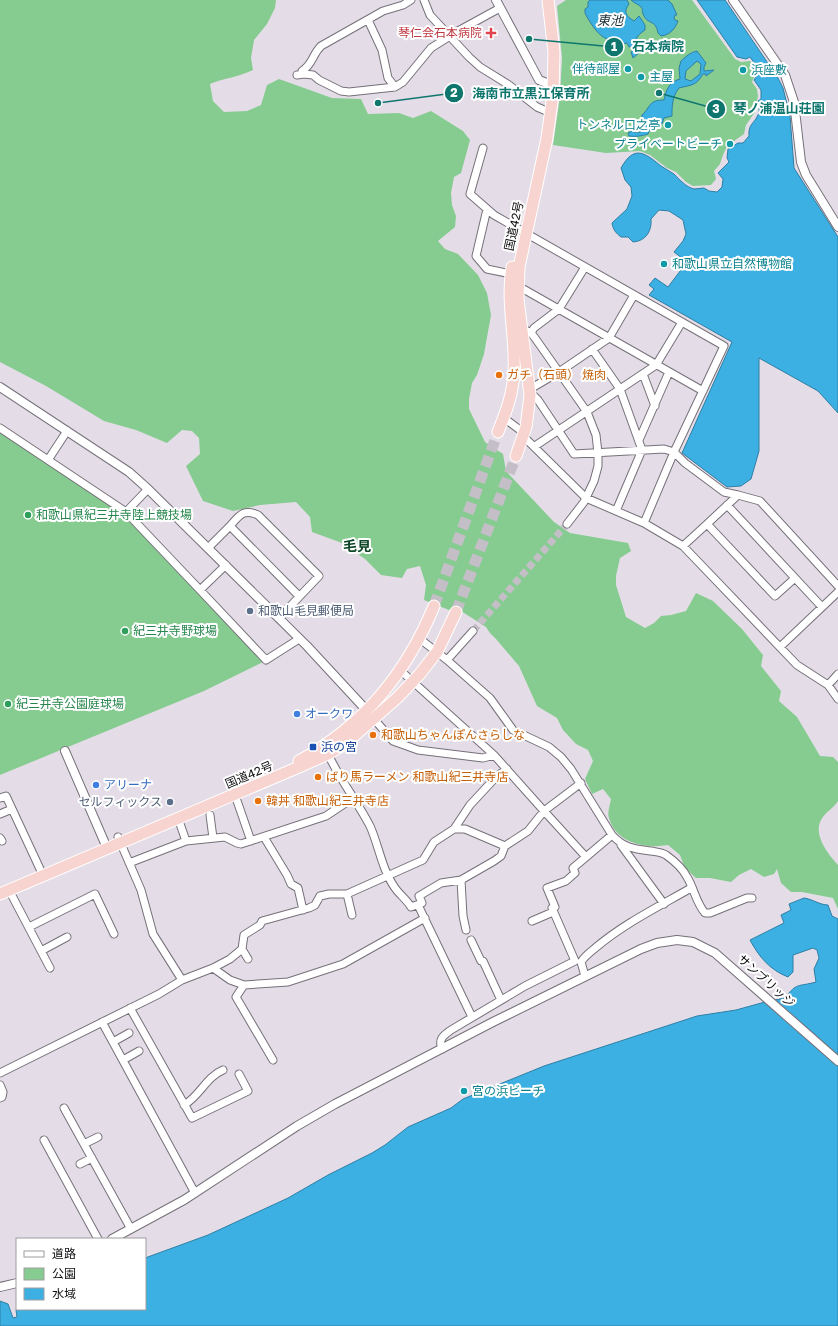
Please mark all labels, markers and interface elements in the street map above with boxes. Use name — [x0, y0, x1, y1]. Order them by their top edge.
water label: 東池 — [597, 12, 625, 28]
place label: 琴仁会石本病院 — [398, 25, 482, 40]
marker: 琴仁会石本病院 — [485, 27, 497, 39]
callout: 石本病院 — [604, 34, 692, 59]
text: 石本病院 — [632, 38, 684, 54]
text: 1 — [611, 39, 617, 54]
place label: 伴待部屋 — [572, 61, 620, 76]
place label: 浜座敷 — [751, 62, 787, 77]
marker: 伴待部屋 — [623, 64, 633, 74]
marker: 浜座敷 — [738, 65, 748, 75]
place label: 主屋 — [649, 69, 673, 84]
marker: 主屋 — [636, 72, 646, 82]
callout: 海南市立黒江保育所 — [444, 80, 597, 105]
text: 2 — [450, 85, 458, 100]
text: 海南市立黒江保育所 — [472, 85, 590, 101]
callout: 琴ノ浦温山荘園 — [706, 96, 833, 121]
text: 琴ノ浦温山荘園 — [733, 100, 825, 116]
text: 3 — [712, 101, 720, 116]
place label: トンネル口之亭 — [576, 117, 660, 132]
marker: トンネル口之亭 — [663, 120, 673, 130]
place label: プライベートビーチ — [614, 136, 722, 151]
marker: プライベートビーチ — [725, 139, 735, 149]
street label: 国道42号 — [501, 200, 526, 252]
place label: 和歌山県立自然博物館 — [672, 256, 792, 271]
marker: 和歌山県立自然博物館 — [659, 259, 669, 269]
place label: ガチ（石頭） 焼肉 — [507, 367, 606, 382]
marker: ガチ（石頭） 焼肉 — [494, 370, 504, 380]
place label: 和歌山県紀三井寺陸上競技場 — [36, 507, 192, 522]
marker: 和歌山県紀三井寺陸上競技場 — [23, 510, 33, 520]
district label: 毛見 — [343, 537, 371, 554]
place label: 和歌山毛見郵便局 — [258, 603, 354, 618]
marker: 和歌山毛見郵便局 — [245, 606, 255, 616]
place label: 紀三井寺野球場 — [133, 623, 217, 638]
marker: 紀三井寺野球場 — [120, 626, 130, 636]
place label: 紀三井寺公園庭球場 — [16, 696, 124, 711]
marker: 紀三井寺公園庭球場 — [3, 699, 13, 709]
place label: オークワ — [305, 706, 353, 721]
marker: オークワ — [292, 709, 302, 719]
place label: 和歌山ちゃんぽんさらしな — [381, 727, 525, 742]
marker: 和歌山ちゃんぽんさらしな — [368, 730, 378, 740]
place label: 浜の宮 — [321, 739, 357, 754]
marker: 浜の宮 — [308, 742, 318, 752]
street label: 国道42号 — [223, 758, 275, 791]
place label: ばり馬ラーメン 和歌山紀三井寺店 — [326, 769, 509, 784]
marker: ばり馬ラーメン 和歌山紀三井寺店 — [313, 772, 323, 782]
place label: アリーナ — [104, 777, 152, 792]
marker: アリーナ — [91, 780, 101, 790]
place label: 韓丼 和歌山紀三井寺店 — [266, 793, 389, 808]
place label: セルフィックス — [79, 794, 162, 809]
marker: 韓丼 和歌山紀三井寺店 — [253, 796, 263, 806]
marker: セルフィックス — [165, 797, 175, 807]
street label: サンブリッジ — [735, 951, 798, 1010]
place label: 宮の浜ビーチ — [472, 1083, 544, 1098]
marker: 宮の浜ビーチ — [459, 1086, 469, 1096]
legend — [16, 1238, 146, 1310]
text: 道路 — [52, 1246, 76, 1261]
text: 公園 — [52, 1266, 76, 1281]
text: 水域 — [52, 1286, 76, 1301]

